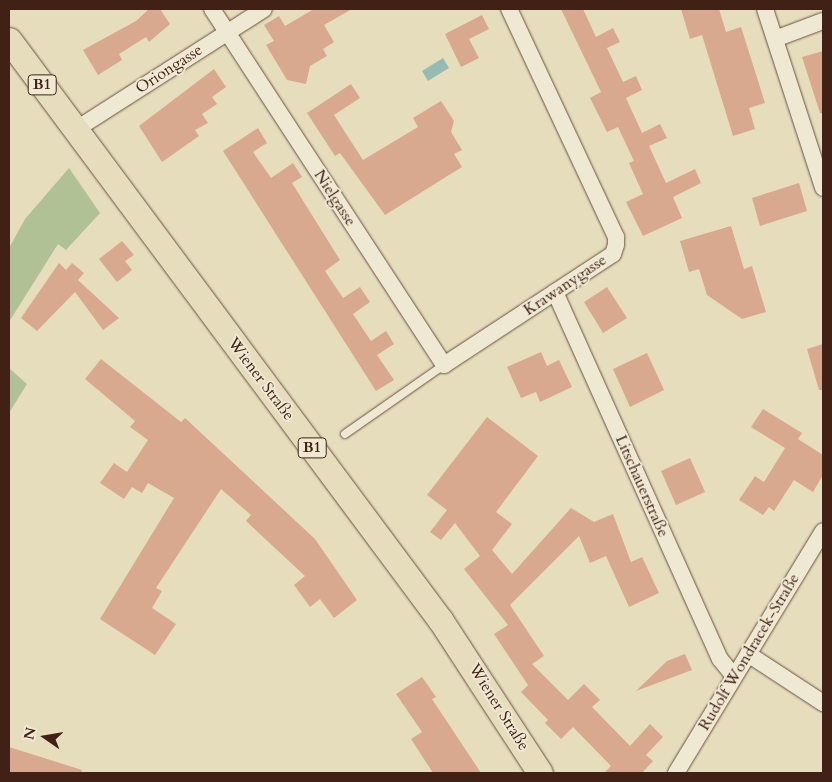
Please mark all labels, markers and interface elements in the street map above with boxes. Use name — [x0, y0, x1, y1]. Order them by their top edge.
street label: Oriongasse — [132, 40, 206, 98]
road number: B1 — [27, 72, 57, 98]
street label: Nielgasse — [310, 166, 360, 230]
street label: Krawanygasse — [520, 250, 610, 320]
street label: Wiener Straße — [224, 334, 298, 424]
street label: Litschauerstraße — [611, 432, 673, 540]
road number: B1 — [297, 436, 327, 460]
street label: Rudolf Wondracek-Straße — [694, 570, 804, 734]
street label: Wiener Straße — [465, 660, 533, 754]
north arrow — [20, 712, 70, 762]
text: N — [19, 725, 41, 742]

